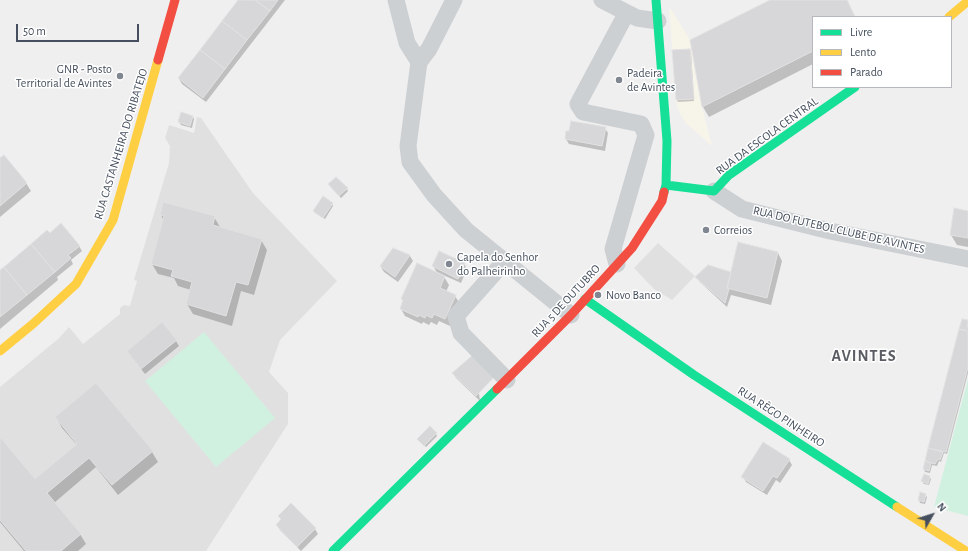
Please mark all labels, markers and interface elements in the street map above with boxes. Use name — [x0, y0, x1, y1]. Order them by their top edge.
scale bar — [18, 16, 141, 42]
legend — [812, 16, 952, 88]
text: 50 m — [23, 25, 46, 37]
text: Livre — [850, 26, 872, 38]
text: Lento — [850, 46, 876, 58]
place label: GNR - Posto Territorial de Avintes — [16, 62, 112, 90]
place label: Padeira de Avintes — [627, 66, 675, 94]
text: Parado — [850, 66, 883, 78]
street label: RUA CASTANHEIRA DO RIBATEJO — [91, 67, 151, 221]
marker: GNR - Posto Territorial de Avintes — [115, 71, 125, 81]
marker: Padeira de Avintes — [614, 75, 624, 85]
street label: RUA DA ESCOLA CENTRAL — [713, 94, 821, 178]
street label: RUA DO FUTEBOL CLUBE DE AVINTES — [752, 203, 926, 257]
place label: Correios — [714, 223, 752, 237]
marker: Correios — [701, 225, 711, 235]
place label: Capela do Senhor do Palheirinho — [457, 250, 538, 278]
marker: Capela do Senhor do Palheirinho — [444, 259, 454, 269]
street label: RUA 5 DE OUTUBRO — [529, 262, 603, 340]
place label: Novo Banco — [606, 288, 661, 302]
marker: Novo Banco — [593, 290, 603, 300]
district label: AVINTES — [831, 346, 897, 366]
street label: RUA RÊGO PINHEIRO — [735, 384, 827, 450]
north arrow — [912, 495, 952, 535]
text: N — [935, 501, 948, 514]

